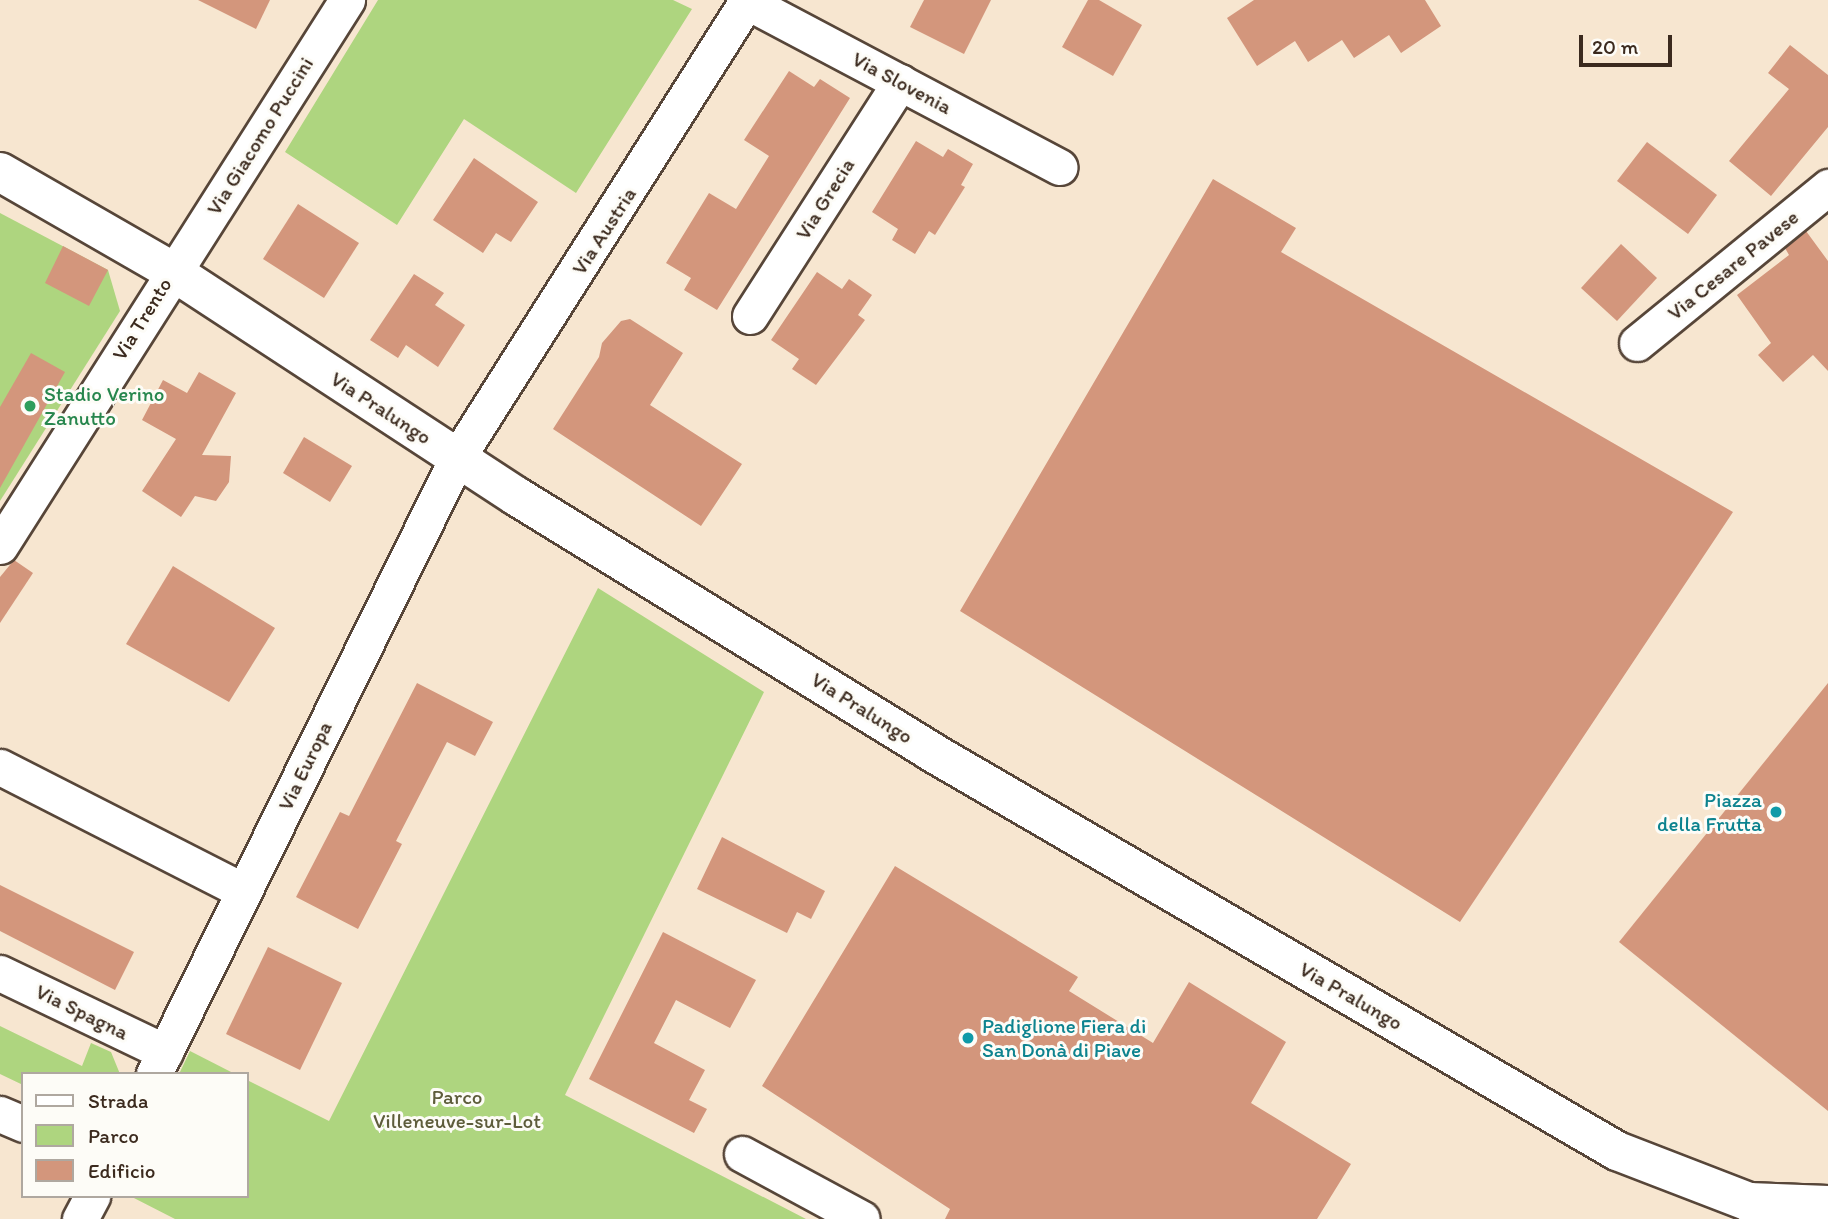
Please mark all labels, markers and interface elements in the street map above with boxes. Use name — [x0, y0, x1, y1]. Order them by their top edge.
scale bar — [1583, 21, 1676, 65]
text: 20 m — [1592, 34, 1638, 59]
street label: Via Slovenia — [848, 46, 956, 120]
street label: Via Giacomo Puccini — [201, 52, 319, 220]
street label: Via Grecia — [790, 154, 860, 244]
street label: Via Austria — [566, 182, 642, 280]
street label: Via Cesare Pavese — [1663, 205, 1803, 325]
street label: Via Trento — [107, 274, 177, 364]
street label: Via Pralungo — [326, 366, 436, 450]
place label: Stadio Verino Zanutto — [44, 381, 164, 431]
marker: Stadio Verino Zanutto — [22, 398, 38, 414]
street label: Via Pralungo — [807, 667, 917, 749]
street label: Via Europa — [273, 717, 337, 815]
place label: Piazza della Frutta — [1658, 787, 1762, 837]
marker: Piazza della Frutta — [1768, 804, 1784, 820]
street label: Via Pralungo — [1295, 956, 1407, 1036]
street label: Via Spagna — [32, 979, 132, 1045]
place label: Padiglione Fiera di San Donà di Piave — [982, 1013, 1148, 1063]
marker: Padiglione Fiera di San Donà di Piave — [960, 1030, 976, 1046]
legend — [21, 1072, 248, 1198]
park label: Parco Villeneuve-sur-Lot — [373, 1084, 541, 1134]
text: Strada — [88, 1088, 148, 1113]
text: Parco — [88, 1123, 139, 1148]
text: Edificio — [88, 1158, 156, 1183]

